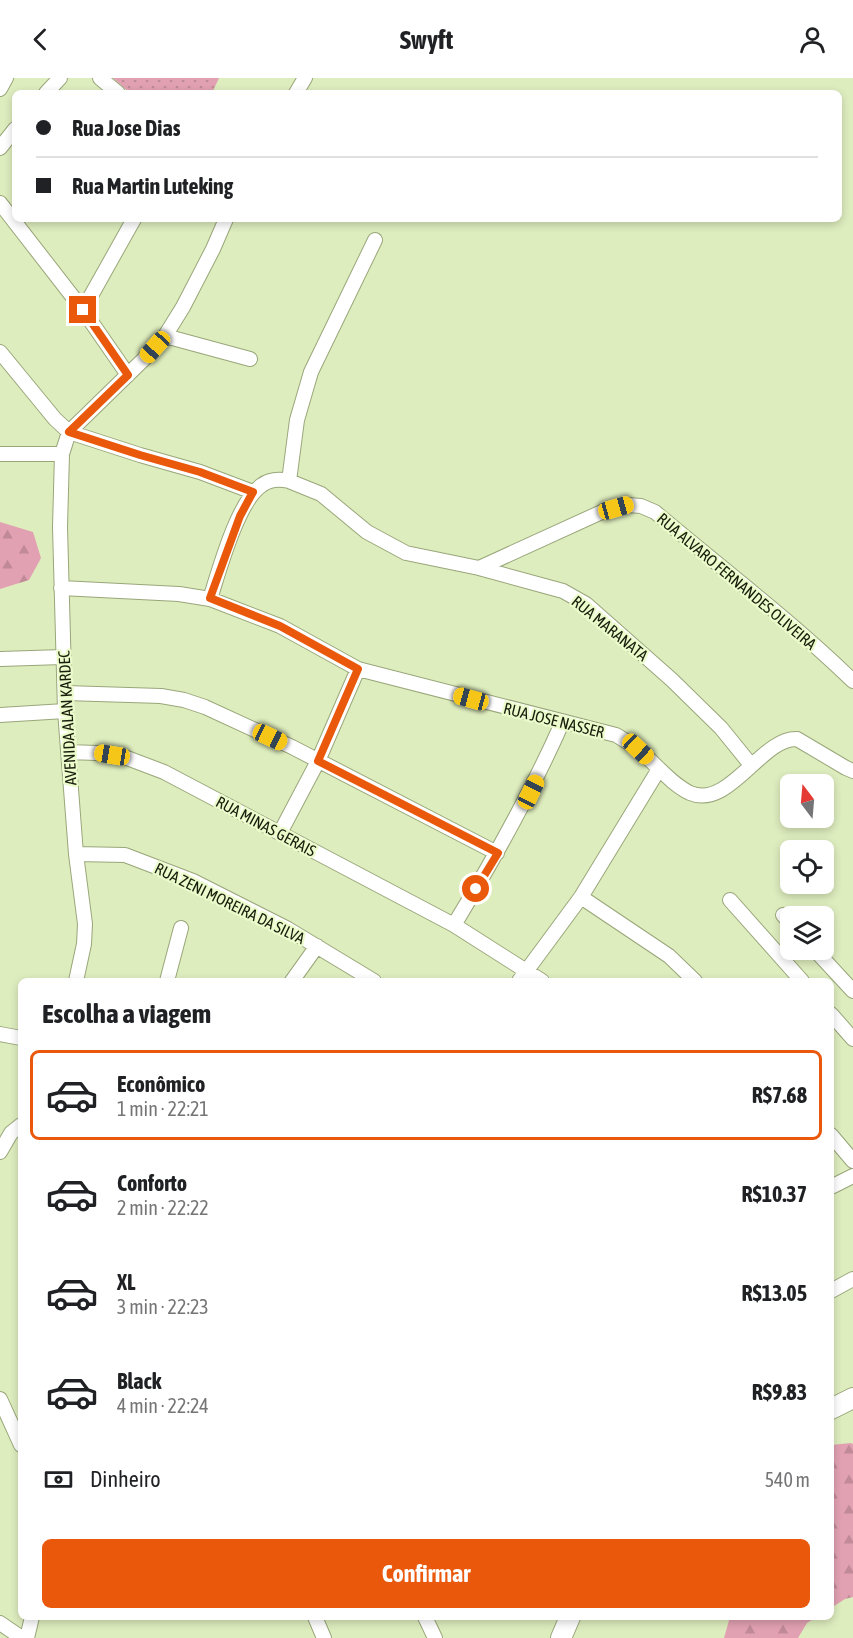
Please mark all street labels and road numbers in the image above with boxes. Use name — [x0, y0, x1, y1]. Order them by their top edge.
street label: RUA ALVARO FERNANDES OLIVEIRA — [654, 509, 820, 653]
street label: RUA MARANATA — [568, 592, 652, 664]
street label: AVENIDA ALAN KARDEC — [54, 650, 80, 786]
street label: RUA JOSE NASSER — [502, 699, 606, 741]
street label: RUA MINAS GERAIS — [213, 792, 319, 860]
street label: RUA ZENI MOREIRA DA SILVA — [152, 859, 308, 947]

